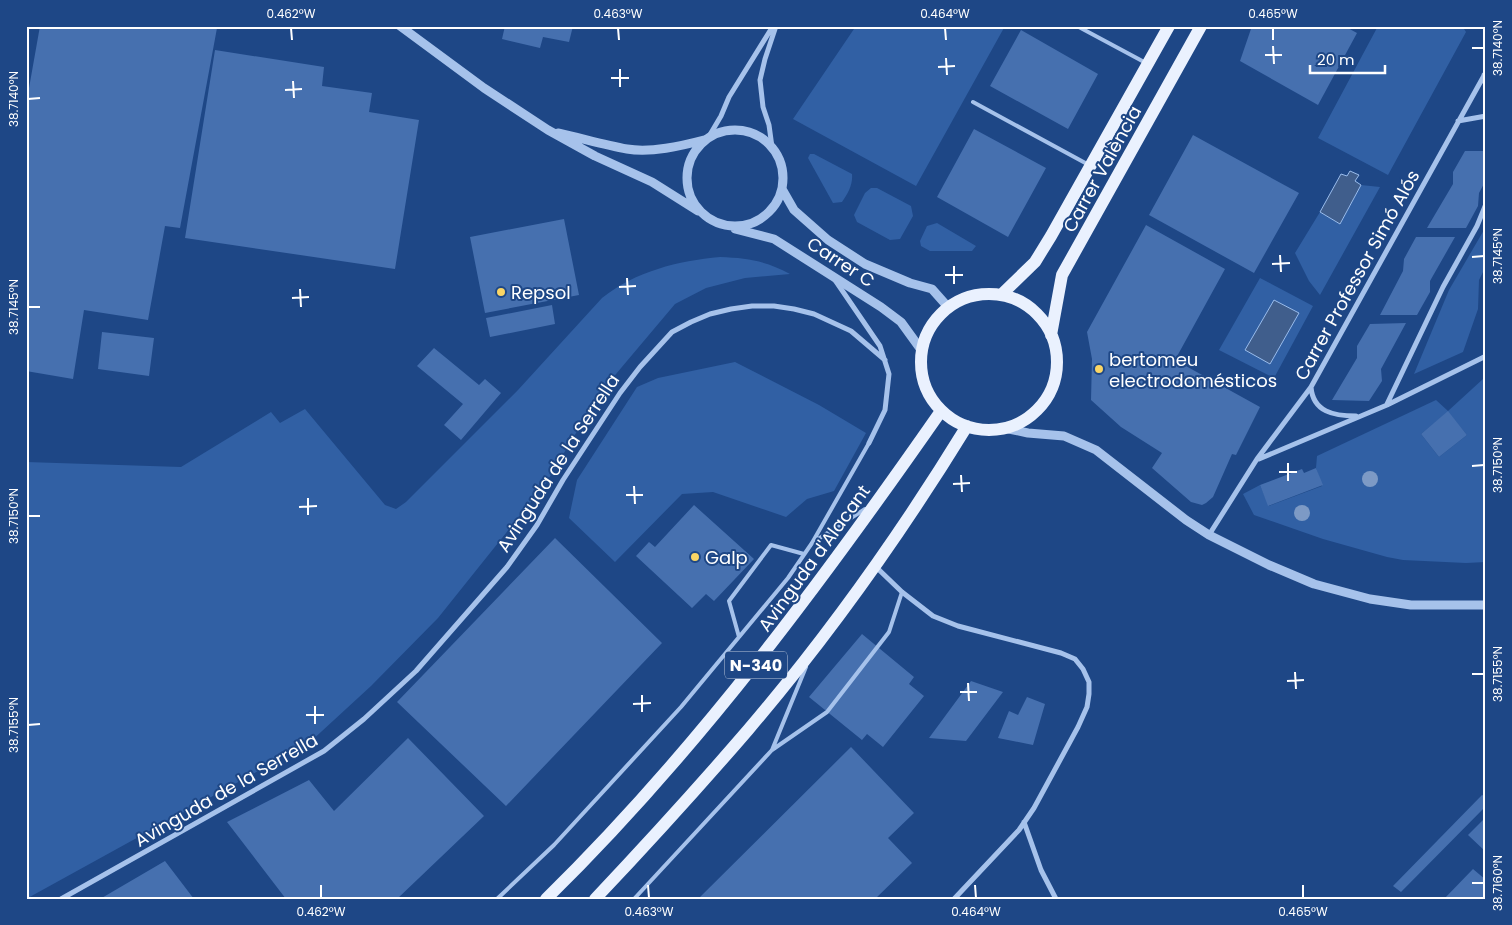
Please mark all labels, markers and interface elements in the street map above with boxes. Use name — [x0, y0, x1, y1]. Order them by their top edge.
text: 0.462°W — [267, 5, 316, 22]
text: 0.463°W — [594, 5, 643, 22]
text: 0.464°W — [920, 5, 970, 22]
text: 0.465°W — [1248, 5, 1298, 22]
text: 38.7140°N — [1489, 20, 1506, 76]
scale bar — [1310, 42, 1384, 74]
text: 20 m — [1317, 49, 1355, 70]
text: 38.7140°N — [5, 71, 22, 127]
street label: Carrer València — [1057, 101, 1147, 237]
street label: Carrer Professor Simó Alós — [1289, 165, 1425, 385]
text: 38.7145°N — [1489, 228, 1506, 284]
street label: Carrer C — [802, 231, 880, 293]
text: 38.7145°N — [5, 279, 22, 335]
place label: Repsol — [511, 280, 571, 305]
marker: Repsol — [495, 286, 507, 298]
place label: bertomeu electrodomésticos — [1109, 347, 1277, 393]
marker: bertomeu electrodomésticos — [1093, 363, 1105, 375]
street label: Avinguda de la Serrella — [491, 369, 625, 557]
text: 38.7150°N — [1489, 437, 1506, 493]
street label: Avinguda d'Alacant — [752, 479, 876, 637]
text: 38.7150°N — [5, 488, 22, 544]
place label: Galp — [705, 545, 748, 570]
marker: Galp — [689, 551, 701, 563]
text: 38.7155°N — [1489, 646, 1506, 702]
road number: N-340 — [725, 652, 787, 678]
text: 38.7155°N — [5, 697, 22, 753]
street label: Avinguda de la Serrella — [130, 727, 322, 853]
text: 38.7160°N — [1489, 855, 1506, 911]
text: 0.462°W — [297, 903, 346, 920]
text: 0.463°W — [625, 903, 674, 920]
text: 0.464°W — [951, 903, 1001, 920]
text: 0.465°W — [1278, 903, 1328, 920]

